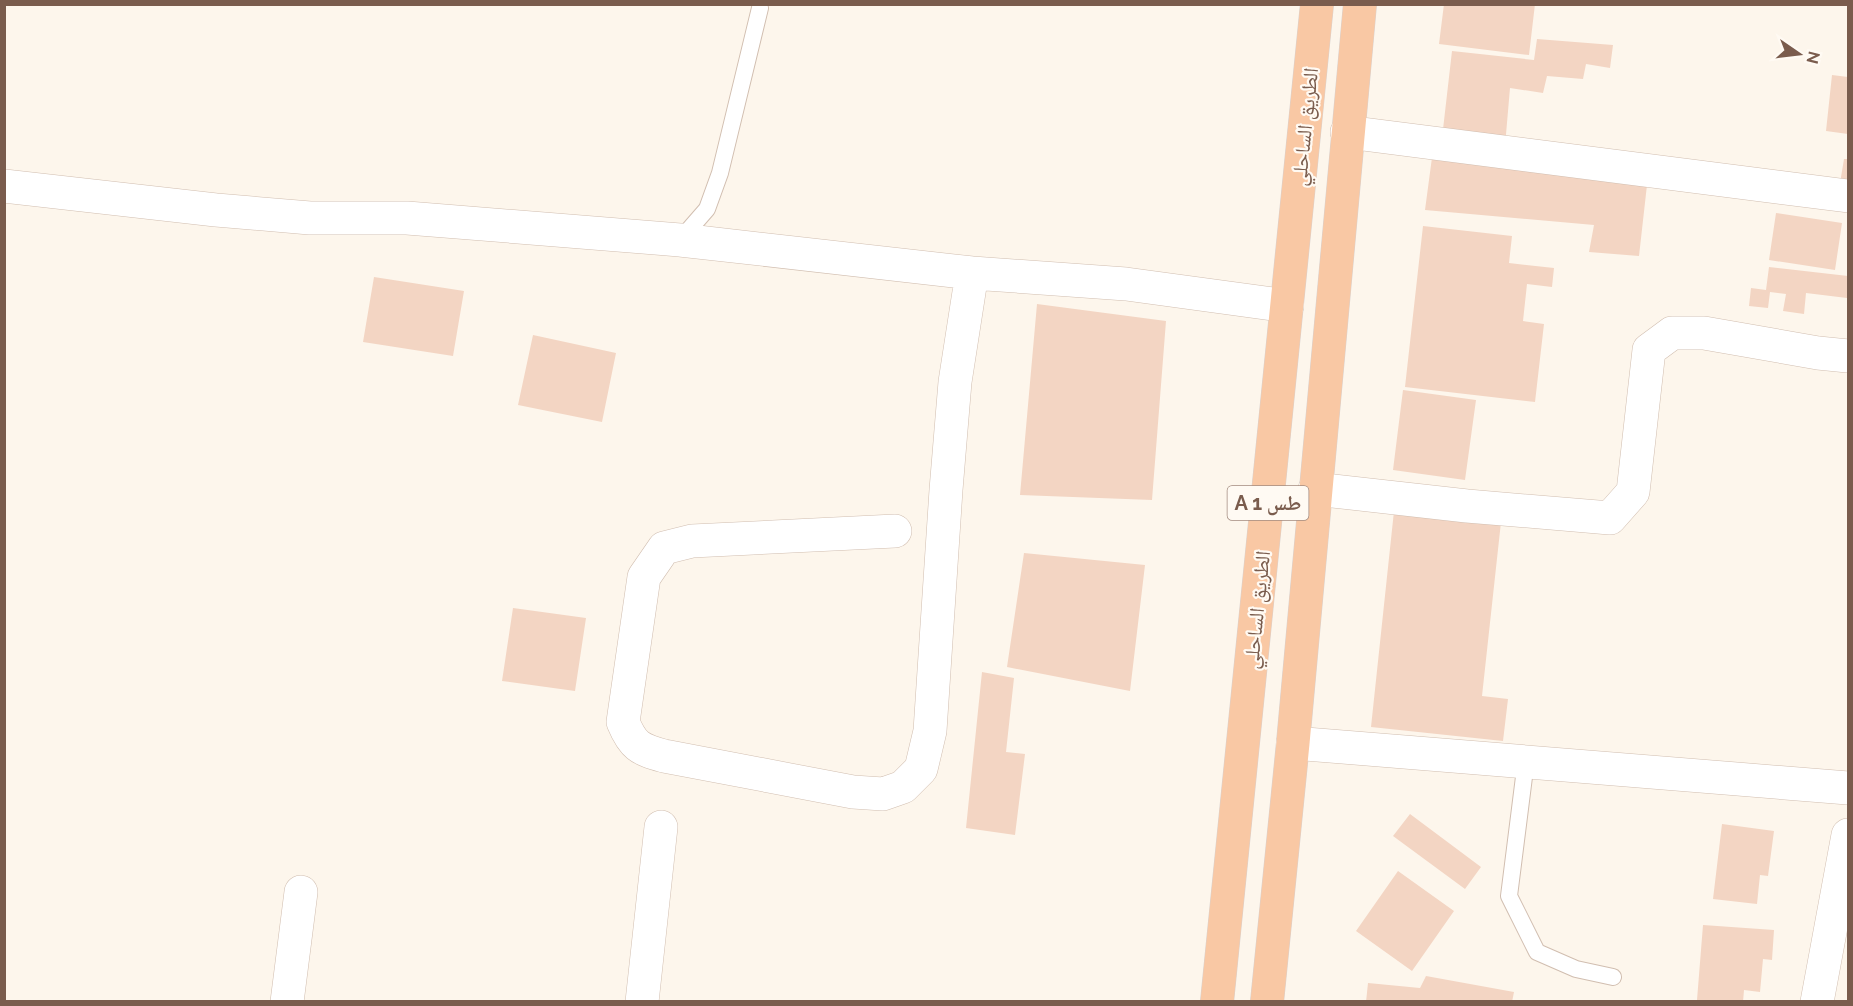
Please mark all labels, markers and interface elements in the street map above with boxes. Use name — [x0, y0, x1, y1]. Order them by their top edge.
north arrow — [1769, 24, 1829, 84]
text: N — [1802, 49, 1824, 66]
street label: الطريق الساحلي — [1286, 67, 1327, 188]
road number: A 1 طس — [1228, 486, 1308, 520]
street label: الطريق الساحلي — [1238, 550, 1279, 671]

